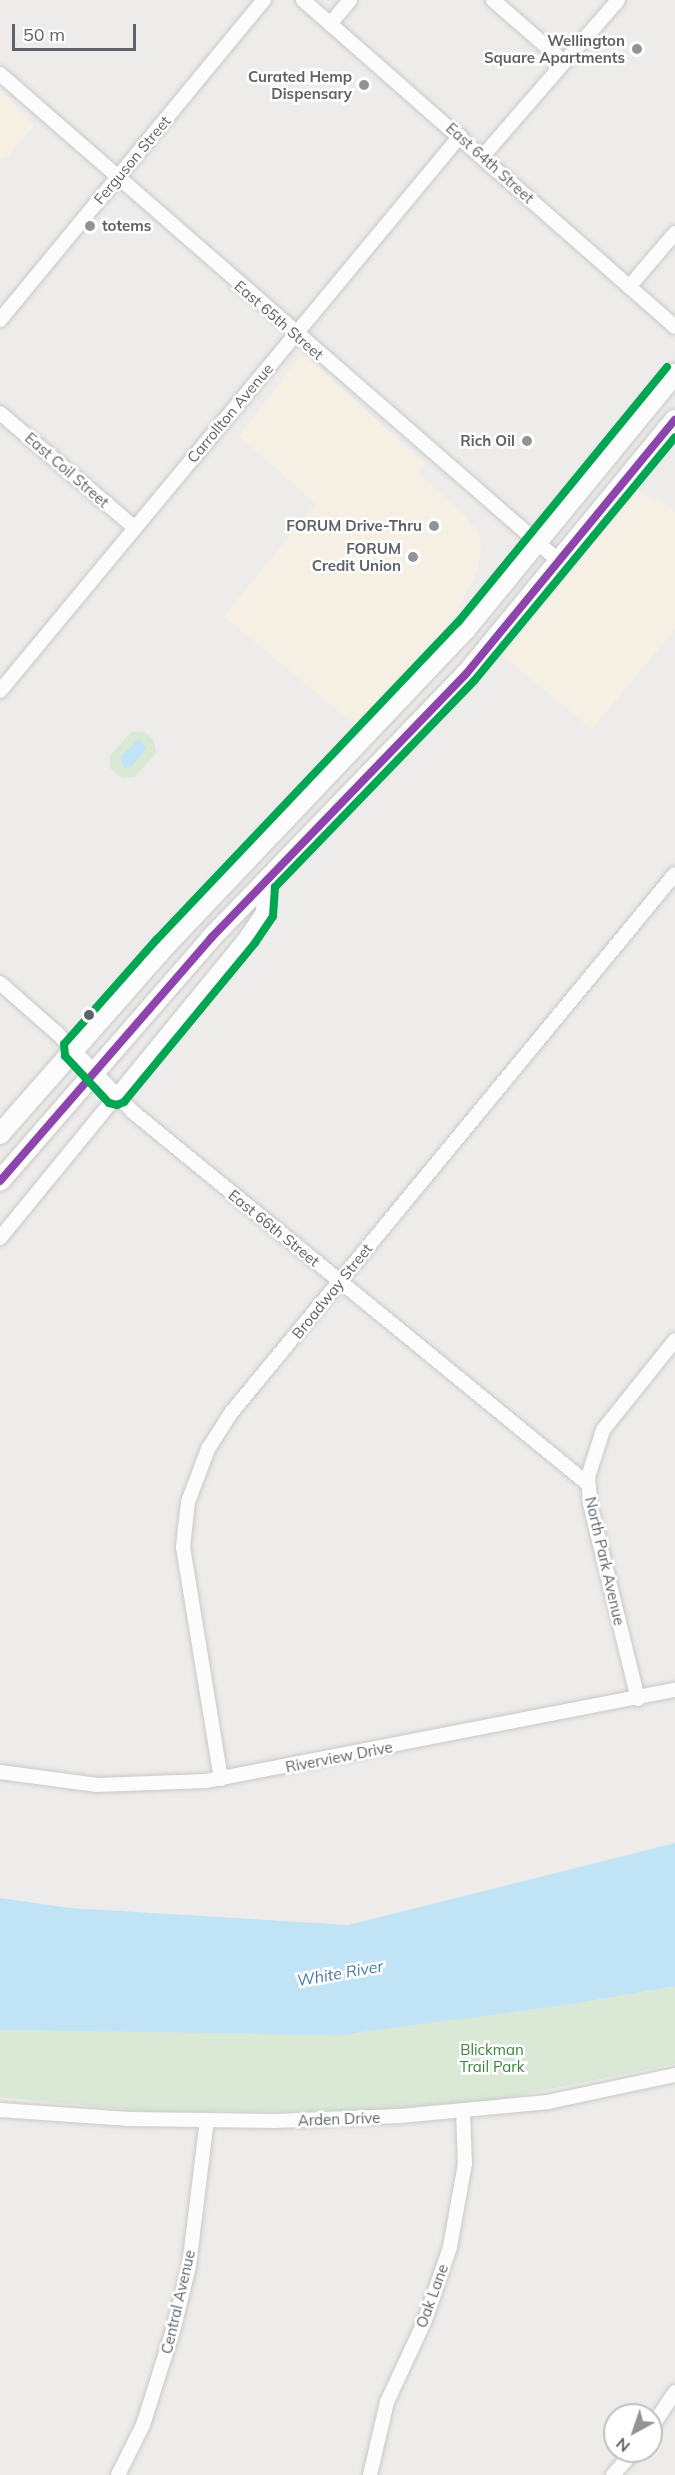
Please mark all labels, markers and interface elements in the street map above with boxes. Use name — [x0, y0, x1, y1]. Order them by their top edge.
scale bar — [15, 12, 140, 50]
text: 50 m — [23, 23, 65, 46]
place label: Wellington Square Apartments — [484, 31, 625, 66]
marker: Wellington Square Apartments — [630, 42, 644, 56]
place label: Curated Hemp Dispensary — [248, 67, 352, 102]
marker: Curated Hemp Dispensary — [357, 78, 371, 92]
street label: Ferguson Street — [90, 112, 174, 208]
street label: East 64th Street — [442, 119, 538, 207]
place label: totems — [102, 217, 151, 235]
marker: totems — [83, 219, 97, 233]
street label: East 65th Street — [231, 277, 327, 363]
street label: Carrollton Avenue — [183, 360, 277, 466]
street label: East Coil Street — [21, 429, 113, 511]
place label: Rich Oil — [460, 432, 515, 450]
marker: Rich Oil — [520, 434, 534, 448]
place label: FORUM Drive-Thru — [286, 517, 422, 535]
marker: FORUM Drive-Thru — [427, 519, 441, 533]
place label: FORUM Credit Union — [312, 539, 401, 574]
marker: FORUM Credit Union — [406, 550, 420, 564]
unlabelled marker — [83, 1009, 95, 1021]
street label: East 66th Street — [225, 1186, 323, 1270]
street label: Broadway Street — [288, 1240, 376, 1342]
street label: North Park Avenue — [581, 1495, 629, 1627]
street label: Riverview Drive — [284, 1738, 394, 1776]
water label: White River — [295, 1956, 385, 1990]
park label: Blickman Trail Park — [460, 2040, 524, 2075]
street label: Arden Drive — [297, 2109, 381, 2129]
street label: Central Avenue — [157, 2248, 199, 2356]
street label: Oak Lane — [412, 2262, 452, 2330]
north arrow — [603, 2403, 663, 2463]
text: N — [612, 2434, 634, 2457]

